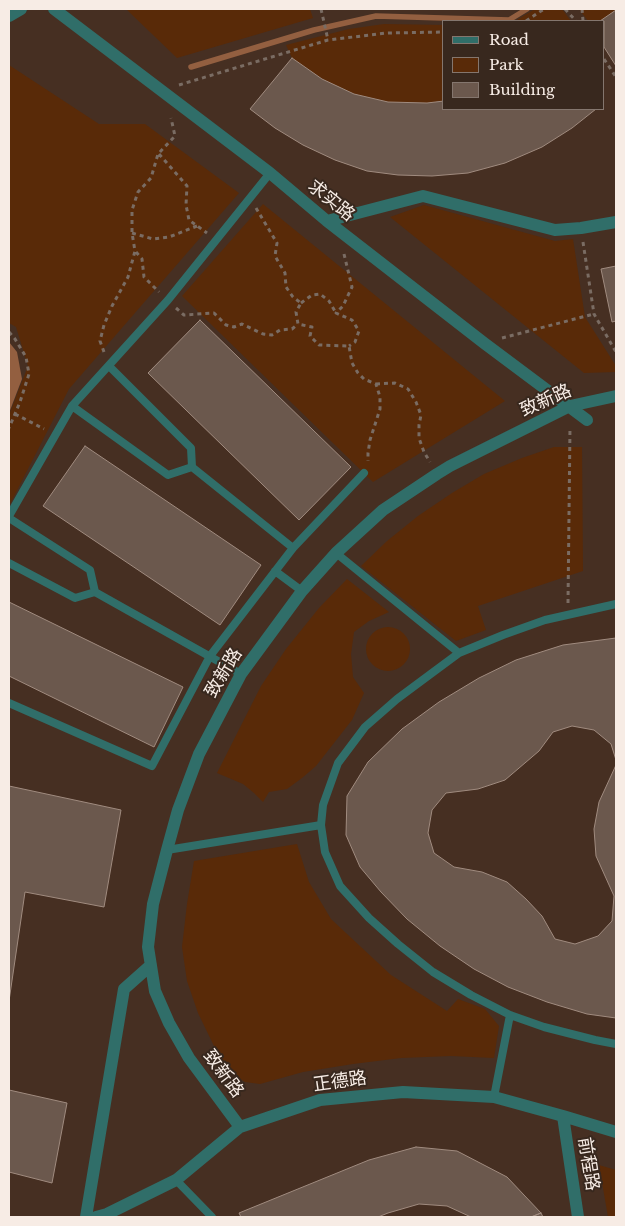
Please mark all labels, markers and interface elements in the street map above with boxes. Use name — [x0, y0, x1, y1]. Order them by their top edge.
legend — [442, 20, 605, 110]
text: Road — [489, 30, 529, 49]
text: Park — [489, 55, 524, 74]
text: Building — [489, 80, 555, 99]
street label: 求实路 — [303, 176, 359, 226]
street label: 致新路 — [517, 380, 575, 422]
street label: 致新路 — [201, 644, 247, 702]
street label: 致新路 — [198, 1046, 248, 1102]
street label: 正德路 — [312, 1068, 368, 1096]
street label: 前程路 — [573, 1136, 603, 1192]

